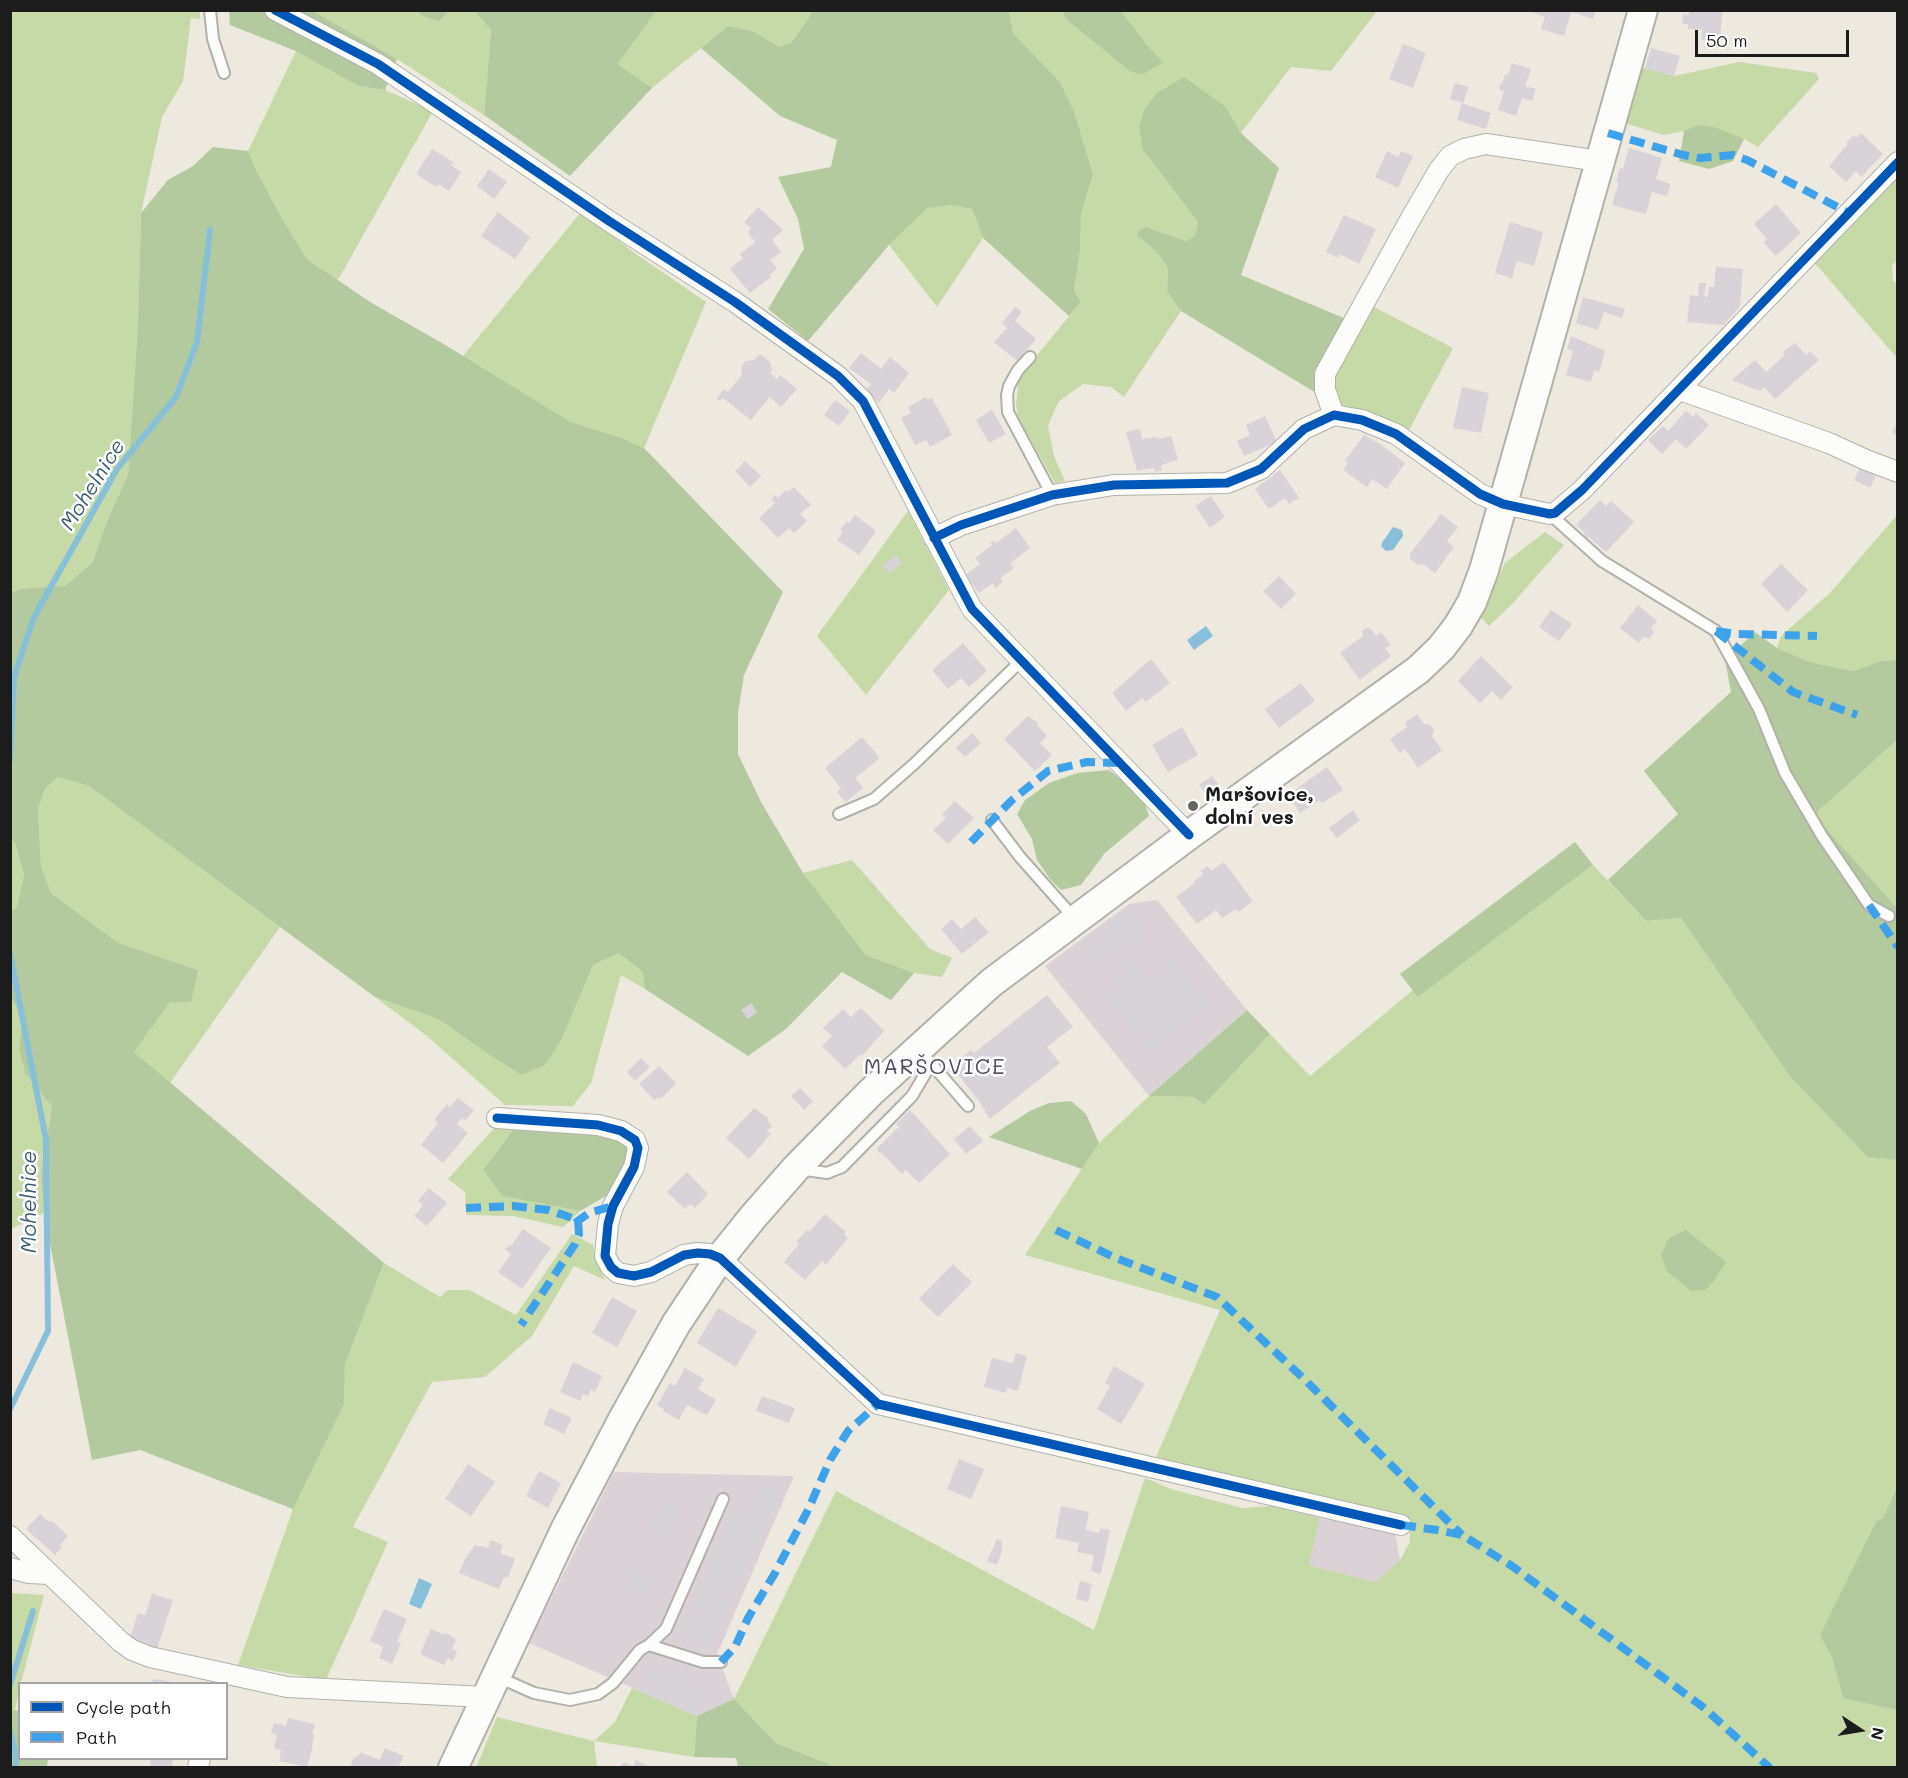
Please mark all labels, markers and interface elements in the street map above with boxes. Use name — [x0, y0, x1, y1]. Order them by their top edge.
scale bar — [1698, 18, 1852, 56]
text: 50 m — [1706, 28, 1748, 52]
water label: Mohelnice — [55, 435, 131, 535]
place label: Maršovice, dolní ves — [1205, 783, 1314, 830]
marker: Maršovice, dolní ves — [1186, 799, 1200, 813]
district label: MARŠOVICE — [864, 1054, 1006, 1080]
water label: Mohelnice — [17, 1151, 43, 1253]
legend — [18, 1682, 228, 1760]
text: Cycle path — [76, 1695, 171, 1719]
north arrow — [1830, 1700, 1890, 1760]
text: Path — [76, 1725, 116, 1749]
text: N — [1867, 1726, 1890, 1742]

